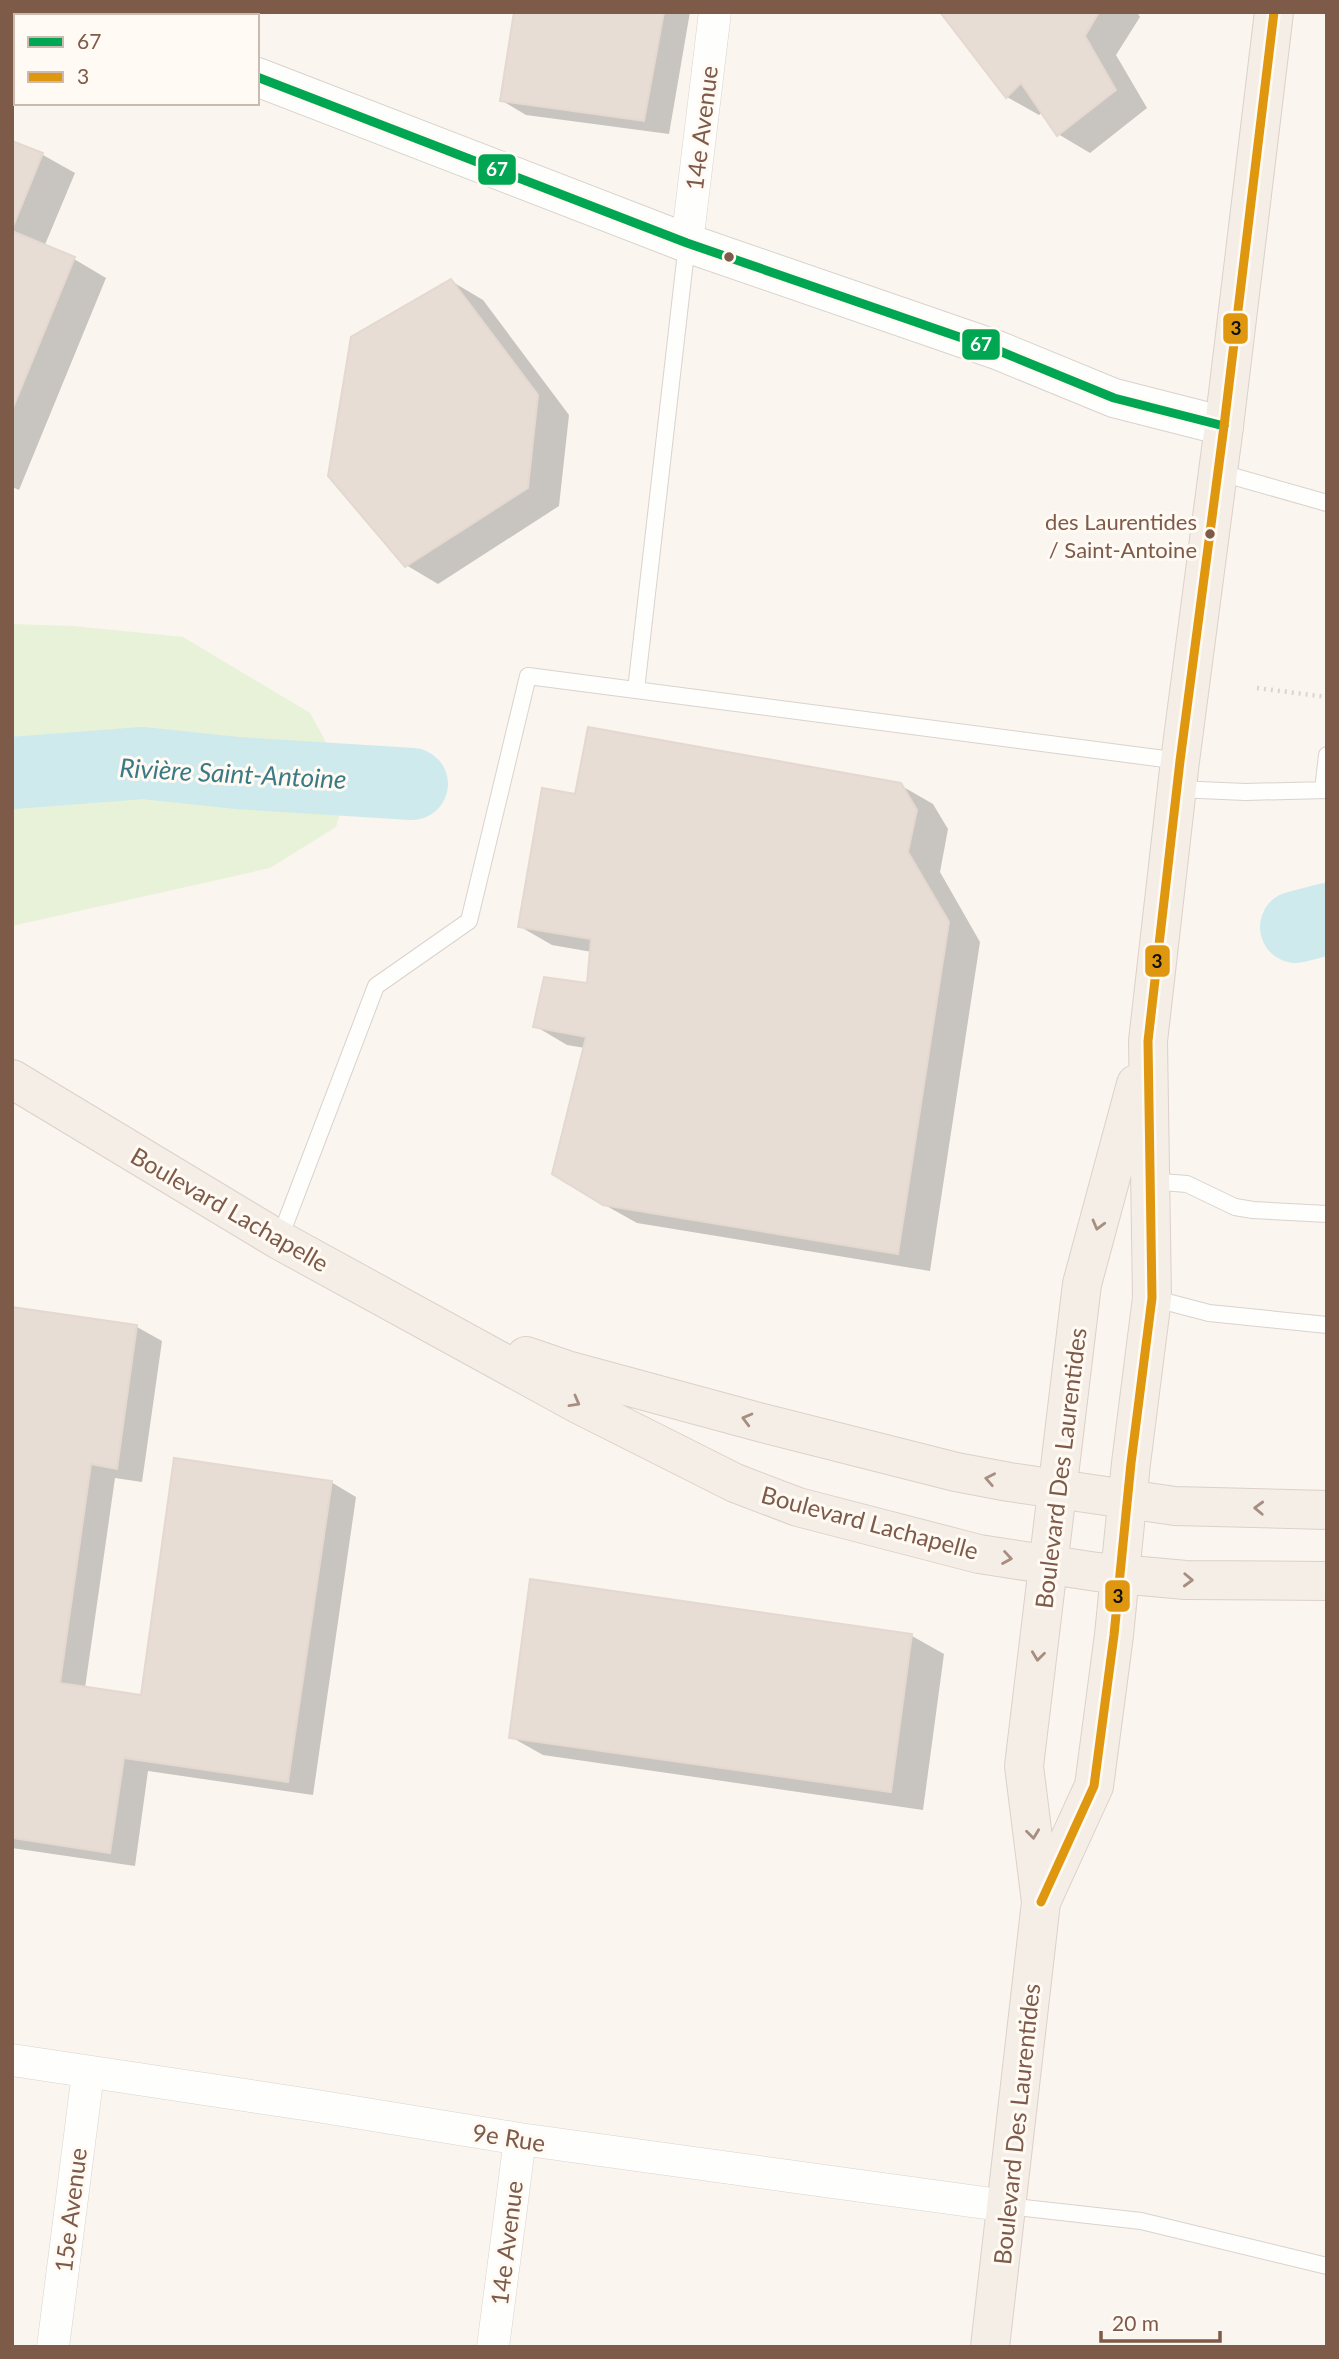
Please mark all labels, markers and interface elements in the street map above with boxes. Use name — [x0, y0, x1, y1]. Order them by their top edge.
legend — [14, 14, 259, 105]
text: 67 — [77, 28, 101, 53]
text: 3 — [77, 63, 89, 88]
street label: 14e Avenue — [679, 64, 723, 192]
line badge: 67 — [477, 153, 517, 186]
text: 67 — [486, 157, 508, 180]
unlabelled marker — [722, 250, 736, 264]
line badge: 3 — [1222, 312, 1249, 345]
text: 3 — [1230, 316, 1242, 339]
line badge: 67 — [961, 328, 1001, 361]
text: 67 — [970, 332, 992, 355]
place label: des Laurentides / Saint-Antoine — [1045, 508, 1197, 563]
marker: des Laurentides / Saint-Antoine — [1203, 527, 1217, 541]
water label: Rivière Saint-Antoine — [119, 751, 347, 795]
line badge: 3 — [1144, 944, 1171, 978]
text: 3 — [1151, 949, 1163, 972]
street label: Boulevard Lachapelle — [126, 1141, 334, 1277]
one-way arrow — [1092, 1219, 1106, 1231]
street label: Boulevard Des Laurentides — [1028, 1326, 1092, 1610]
one-way arrow — [567, 1394, 580, 1407]
one-way arrow — [741, 1413, 753, 1427]
one-way arrow — [984, 1472, 996, 1487]
street label: Boulevard Lachapelle — [758, 1479, 982, 1565]
one-way arrow — [1253, 1500, 1263, 1516]
one-way arrow — [1001, 1550, 1013, 1565]
one-way arrow — [1182, 1572, 1193, 1587]
line badge: 3 — [1104, 1579, 1131, 1613]
text: 3 — [1112, 1584, 1124, 1607]
one-way arrow — [1031, 1651, 1046, 1662]
one-way arrow — [1025, 1828, 1040, 1840]
street label: Boulevard Des Laurentides — [987, 1982, 1045, 2266]
street label: 9e Rue — [471, 2117, 547, 2157]
street label: 15e Avenue — [48, 2146, 92, 2274]
street label: 14e Avenue — [484, 2179, 528, 2307]
scale bar — [1101, 2300, 1220, 2344]
text: 20 m — [1112, 2310, 1159, 2335]

